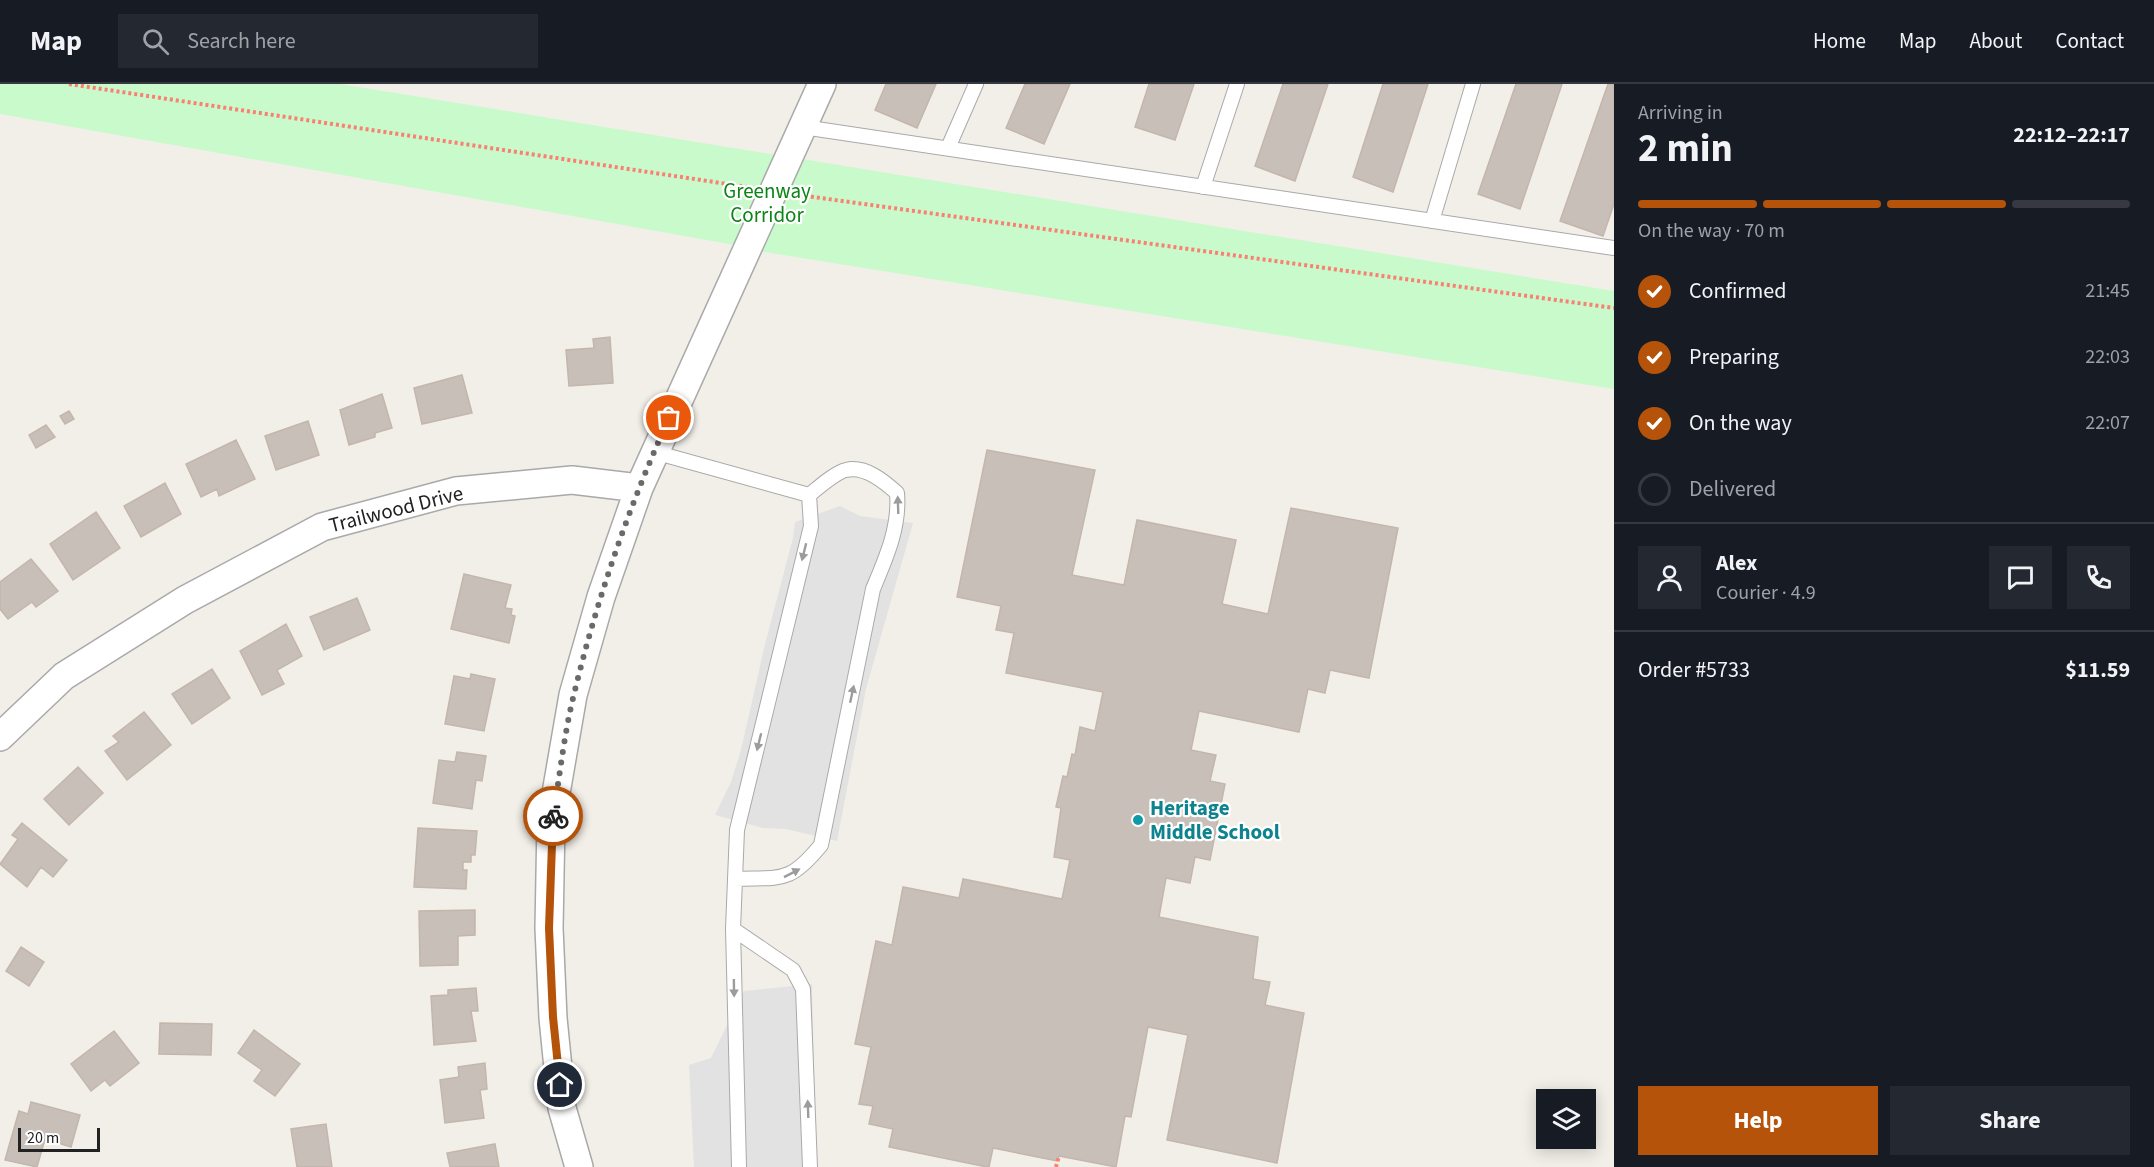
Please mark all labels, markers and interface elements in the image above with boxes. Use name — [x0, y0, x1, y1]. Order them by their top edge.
search box — [118, 14, 538, 68]
text: Map — [30, 21, 82, 61]
icon: search — [139, 25, 172, 58]
text: Search here — [187, 25, 296, 57]
text: Home — [1813, 26, 1866, 56]
text: Map — [1899, 26, 1937, 56]
text: About — [1970, 26, 2022, 56]
text: Contact — [2055, 26, 2124, 56]
text: Arriving in — [1638, 99, 1723, 127]
text: 22:12–22:17 — [2013, 119, 2130, 151]
text: 2 min — [1638, 121, 1733, 177]
park label: Greenway Corridor — [723, 176, 811, 230]
text: On the way · 70 m — [1638, 217, 1785, 245]
icon: check — [1638, 275, 1671, 308]
text: Confirmed — [1689, 275, 1786, 307]
text: 21:45 — [2085, 277, 2130, 305]
icon: check — [1638, 341, 1671, 374]
text: Preparing — [1689, 341, 1779, 373]
text: 22:03 — [2085, 343, 2130, 371]
pin — [643, 392, 694, 443]
icon: bag — [652, 401, 685, 434]
icon: check — [1638, 407, 1671, 440]
text: On the way — [1689, 407, 1792, 439]
text: 22:07 — [2085, 409, 2130, 437]
text: Delivered — [1689, 473, 1776, 505]
street label: Trailwood Drive — [326, 478, 466, 540]
one-way arrow — [893, 495, 903, 514]
one-way arrow — [799, 543, 809, 562]
button: person — [1638, 546, 1701, 609]
button: chat — [1989, 546, 2052, 609]
button: phone — [2067, 546, 2130, 609]
text: Alex — [1716, 547, 1757, 579]
text: Courier · 4.9 — [1716, 579, 1816, 607]
text: Order #5733 — [1638, 654, 1750, 686]
text: $11.59 — [2065, 654, 2130, 686]
one-way arrow — [848, 684, 857, 703]
one-way arrow — [753, 733, 763, 751]
courier — [523, 786, 583, 846]
place label: Heritage Middle School — [1150, 793, 1280, 847]
icon: bike — [537, 800, 570, 833]
marker: Heritage Middle School — [1131, 813, 1145, 827]
one-way arrow — [784, 868, 801, 877]
one-way arrow — [729, 978, 739, 997]
pin — [534, 1059, 585, 1110]
icon: home — [543, 1068, 576, 1101]
button: Help — [1638, 1086, 1878, 1155]
button: Share — [1890, 1086, 2130, 1155]
map controls — [1536, 1089, 1596, 1149]
button: layers — [1536, 1089, 1596, 1149]
one-way arrow — [803, 1099, 812, 1118]
scale bar — [18, 1125, 100, 1152]
text: 20 m — [27, 1127, 59, 1149]

